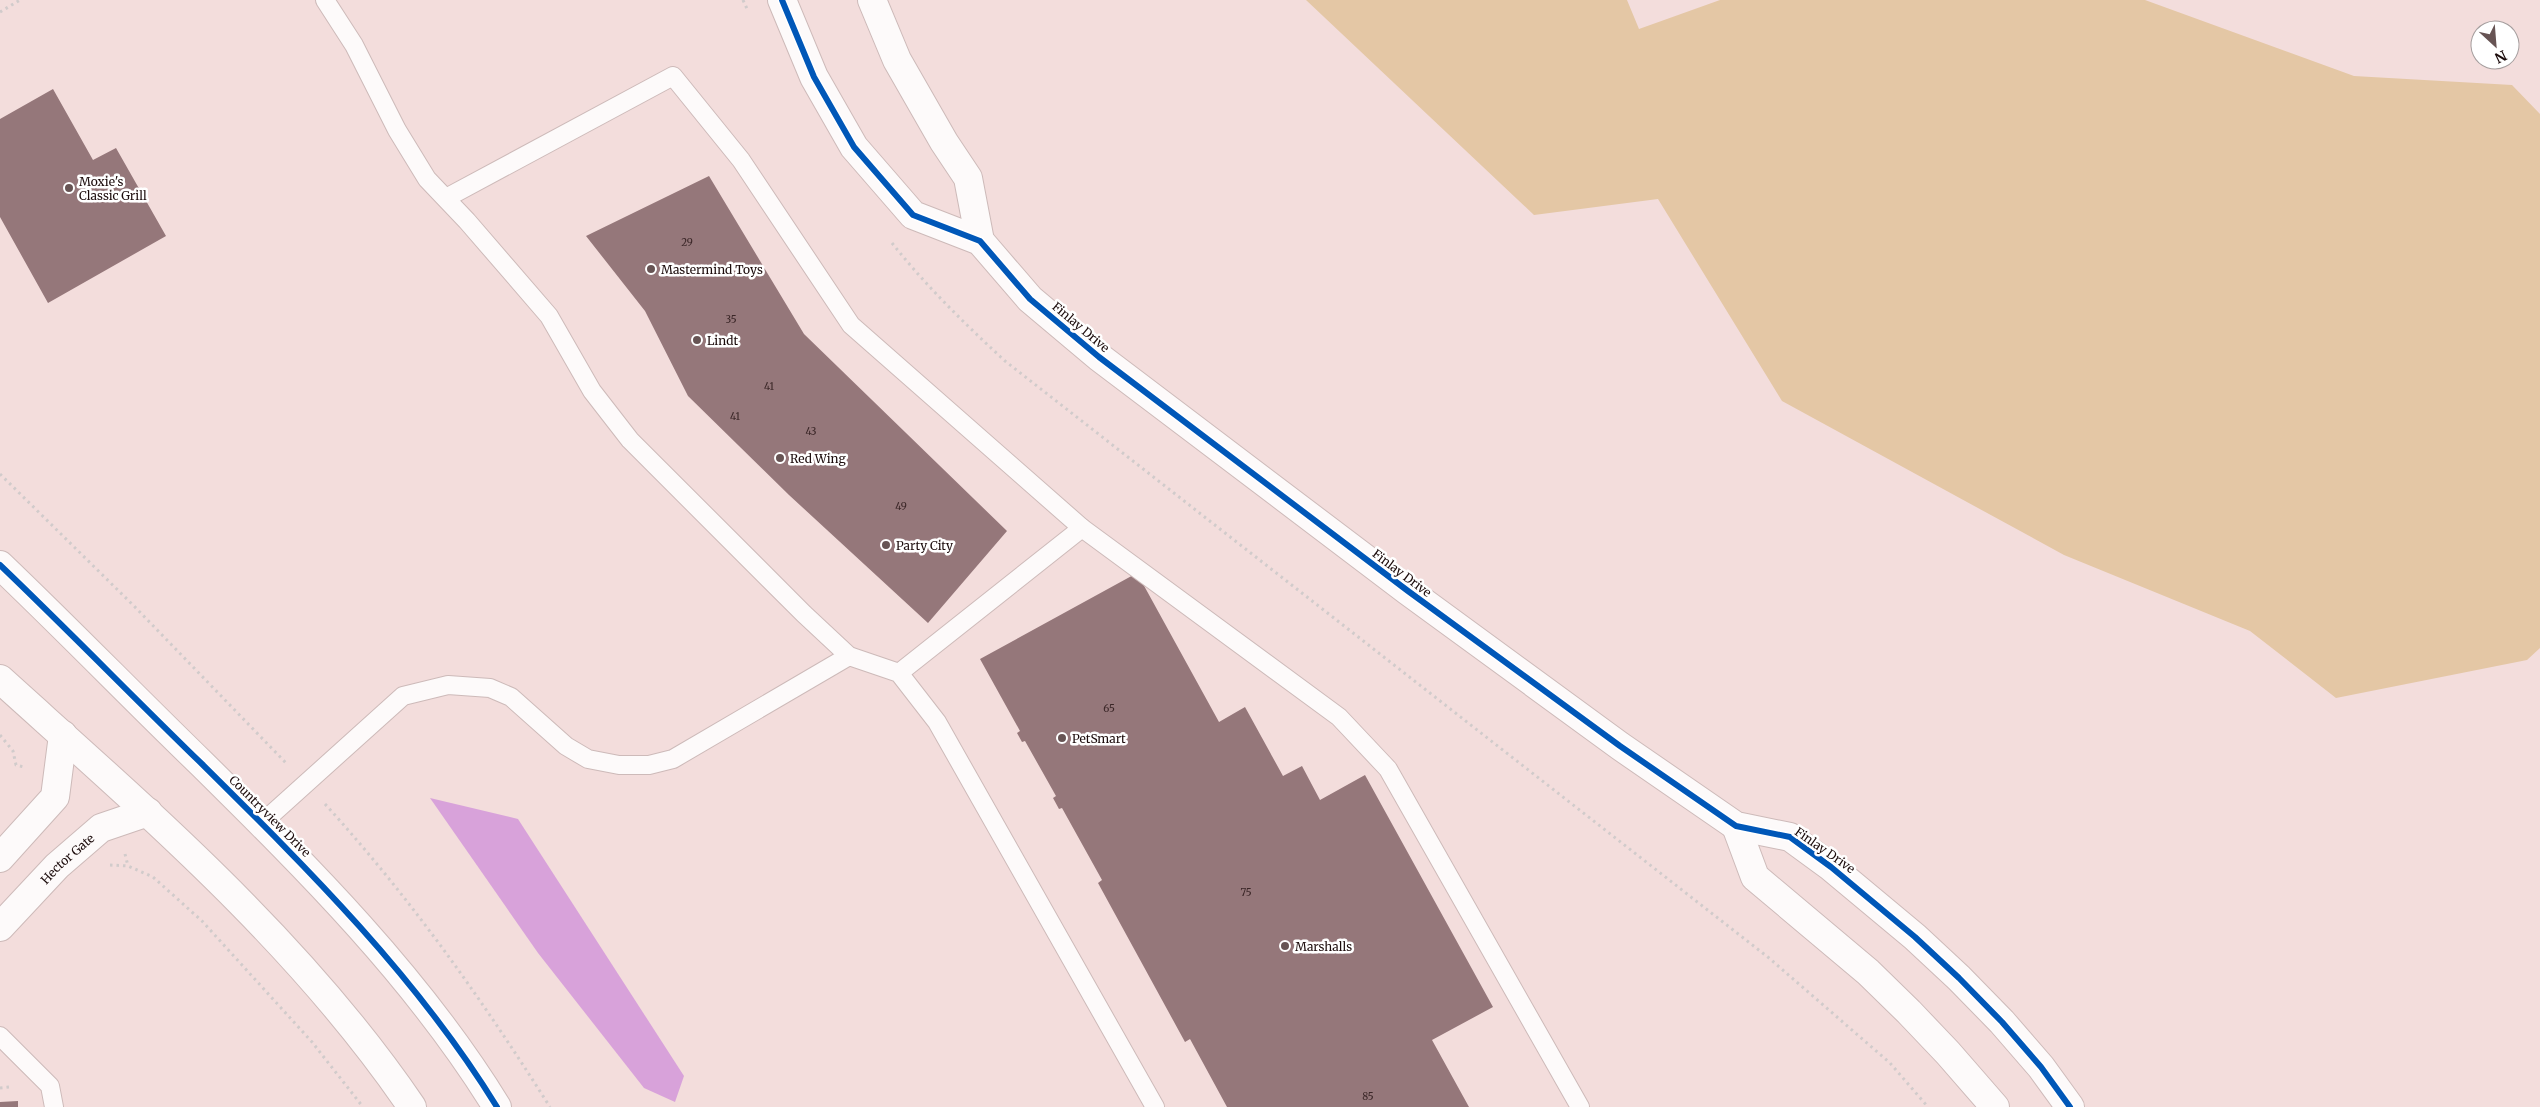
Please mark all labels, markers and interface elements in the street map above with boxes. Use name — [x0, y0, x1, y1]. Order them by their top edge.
north arrow — [2470, 20, 2520, 70]
text: N — [2492, 46, 2510, 67]
place label: Moxie's Classic Grill — [79, 174, 147, 203]
marker: Moxie's Classic Grill — [63, 182, 75, 194]
house number: 29 — [681, 236, 693, 249]
place label: Mastermind Toys — [661, 262, 763, 277]
marker: Mastermind Toys — [645, 263, 657, 275]
street label: Finlay Drive — [1049, 299, 1113, 355]
house number: 35 — [725, 313, 737, 326]
place label: Lindt — [707, 333, 738, 348]
marker: Lindt — [691, 334, 703, 346]
house number: 41 — [764, 380, 774, 393]
house number: 41 — [730, 410, 740, 423]
house number: 43 — [805, 425, 817, 438]
place label: Red Wing — [790, 451, 846, 466]
marker: Red Wing — [774, 452, 786, 464]
house number: 49 — [895, 500, 907, 513]
place label: Party City — [896, 538, 953, 553]
marker: Party City — [880, 539, 892, 551]
street label: Finlay Drive — [1370, 546, 1434, 600]
house number: 65 — [1103, 702, 1115, 715]
place label: PetSmart — [1072, 731, 1126, 746]
marker: PetSmart — [1056, 732, 1068, 744]
street label: Countryview Drive — [226, 772, 314, 860]
street label: Finlay Drive — [1792, 824, 1858, 876]
street label: Hector Gate — [37, 830, 97, 887]
house number: 75 — [1240, 886, 1252, 899]
place label: Marshalls — [1295, 939, 1352, 954]
marker: Marshalls — [1279, 940, 1291, 952]
house number: 85 — [1362, 1090, 1374, 1103]

